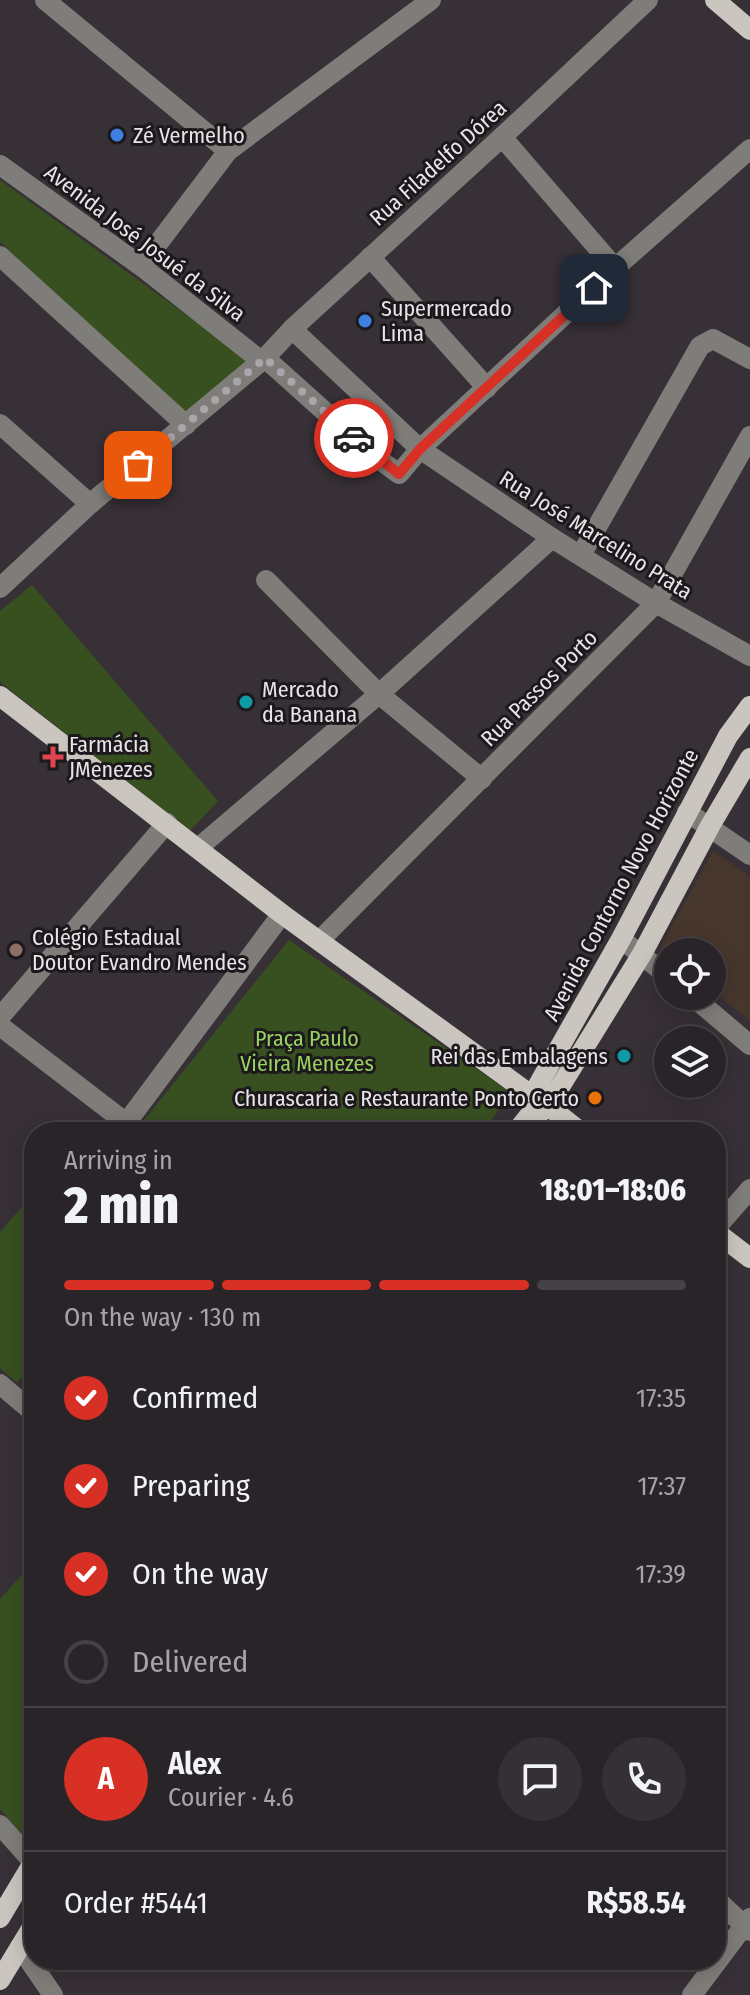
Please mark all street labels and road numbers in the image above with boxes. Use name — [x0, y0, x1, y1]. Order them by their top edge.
street label: Rua Filadelfo Dórea — [364, 94, 512, 232]
street label: Avenida José Josué da Silva — [39, 159, 251, 327]
street label: Rua José Marcelino Prata — [495, 465, 697, 605]
street label: Rua Passos Porto — [475, 624, 603, 752]
street label: Avenida Contorno Novo Horizonte — [538, 744, 704, 1026]

